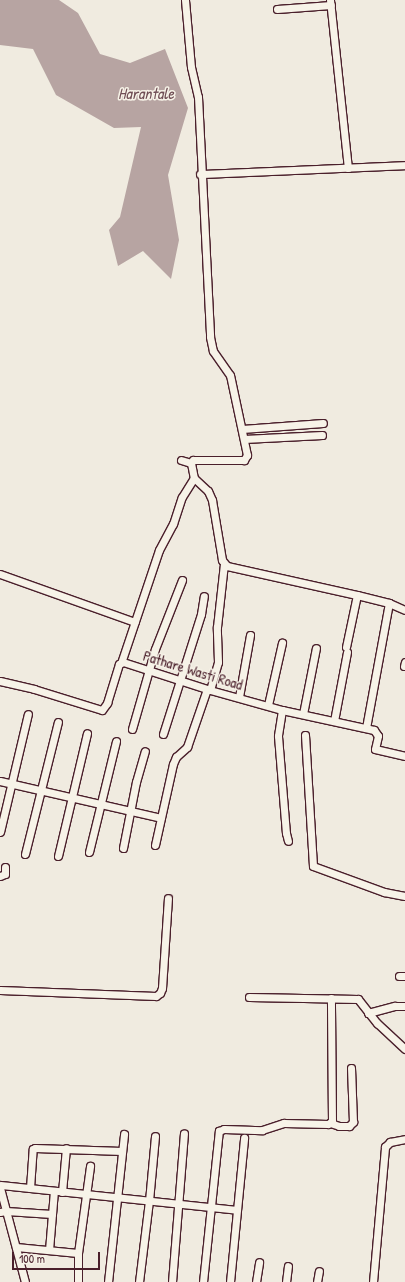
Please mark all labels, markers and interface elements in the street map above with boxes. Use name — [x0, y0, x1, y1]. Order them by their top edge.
water label: Harantale — [118, 83, 174, 103]
street label: Pathare Wasti Road — [141, 646, 245, 694]
scale bar — [14, 1244, 102, 1270]
text: 100 m — [19, 1250, 45, 1267]

